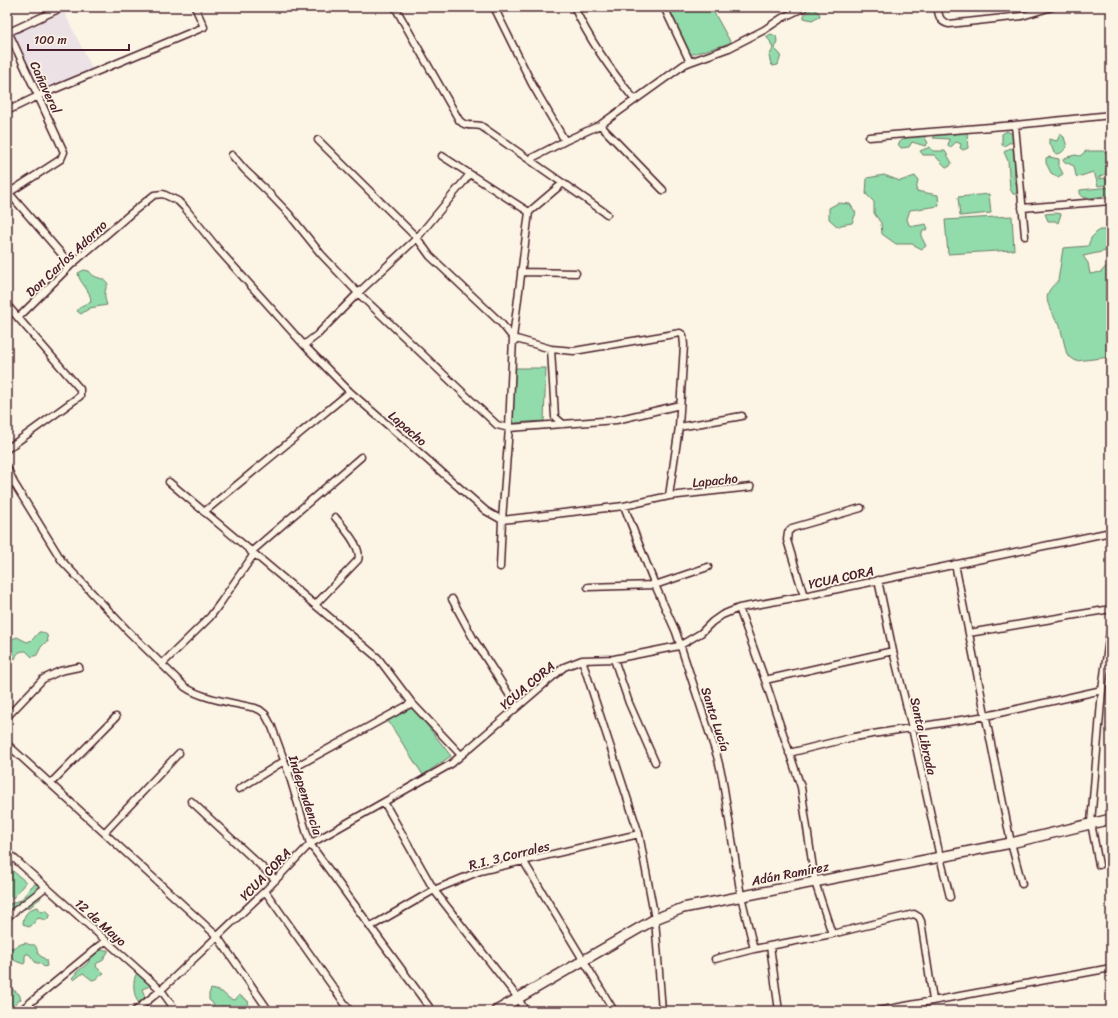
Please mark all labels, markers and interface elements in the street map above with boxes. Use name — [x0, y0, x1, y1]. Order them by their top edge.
scale bar — [28, 26, 129, 52]
text: 100 m — [34, 29, 67, 51]
street label: Cañaveral — [23, 57, 68, 118]
street label: Don Carlos Adorno — [20, 214, 113, 303]
street label: Lapacho — [383, 405, 433, 452]
street label: Lapacho — [691, 467, 740, 494]
street label: YCUA CORA — [806, 559, 876, 596]
street label: YCUA CORA — [494, 655, 560, 716]
street label: Santa Lucía — [694, 684, 737, 755]
street label: Santa Librada — [903, 695, 944, 778]
street label: Independencia — [281, 751, 329, 839]
street label: R.I. 3 Corrales — [466, 834, 553, 877]
street label: YCUA CORA — [234, 842, 297, 906]
street label: Adán Ramírez — [748, 855, 832, 892]
street label: 12 de Mayo — [69, 893, 132, 953]

